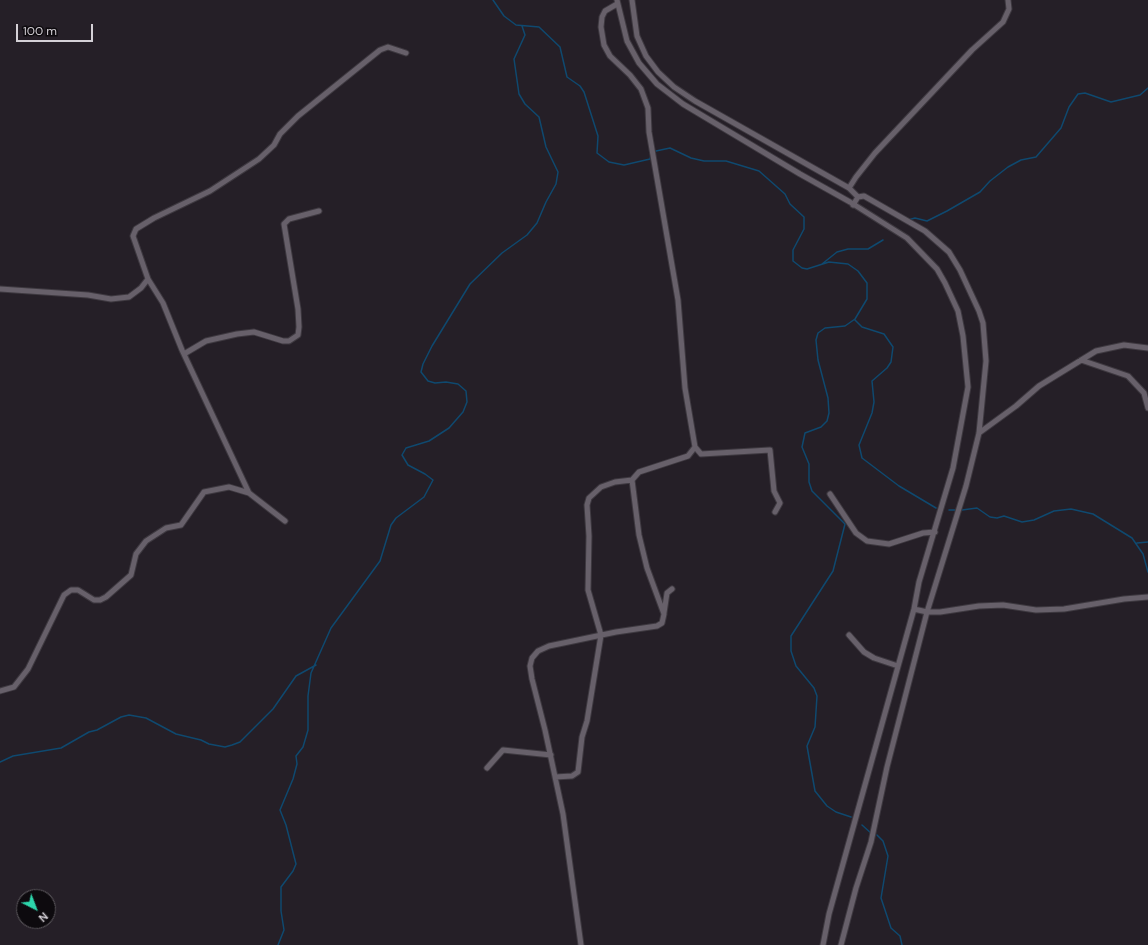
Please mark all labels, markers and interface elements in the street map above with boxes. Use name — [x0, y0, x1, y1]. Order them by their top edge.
scale bar — [18, 16, 95, 42]
text: 100 m — [23, 23, 57, 39]
north arrow — [16, 889, 56, 929]
text: N — [36, 909, 51, 925]

